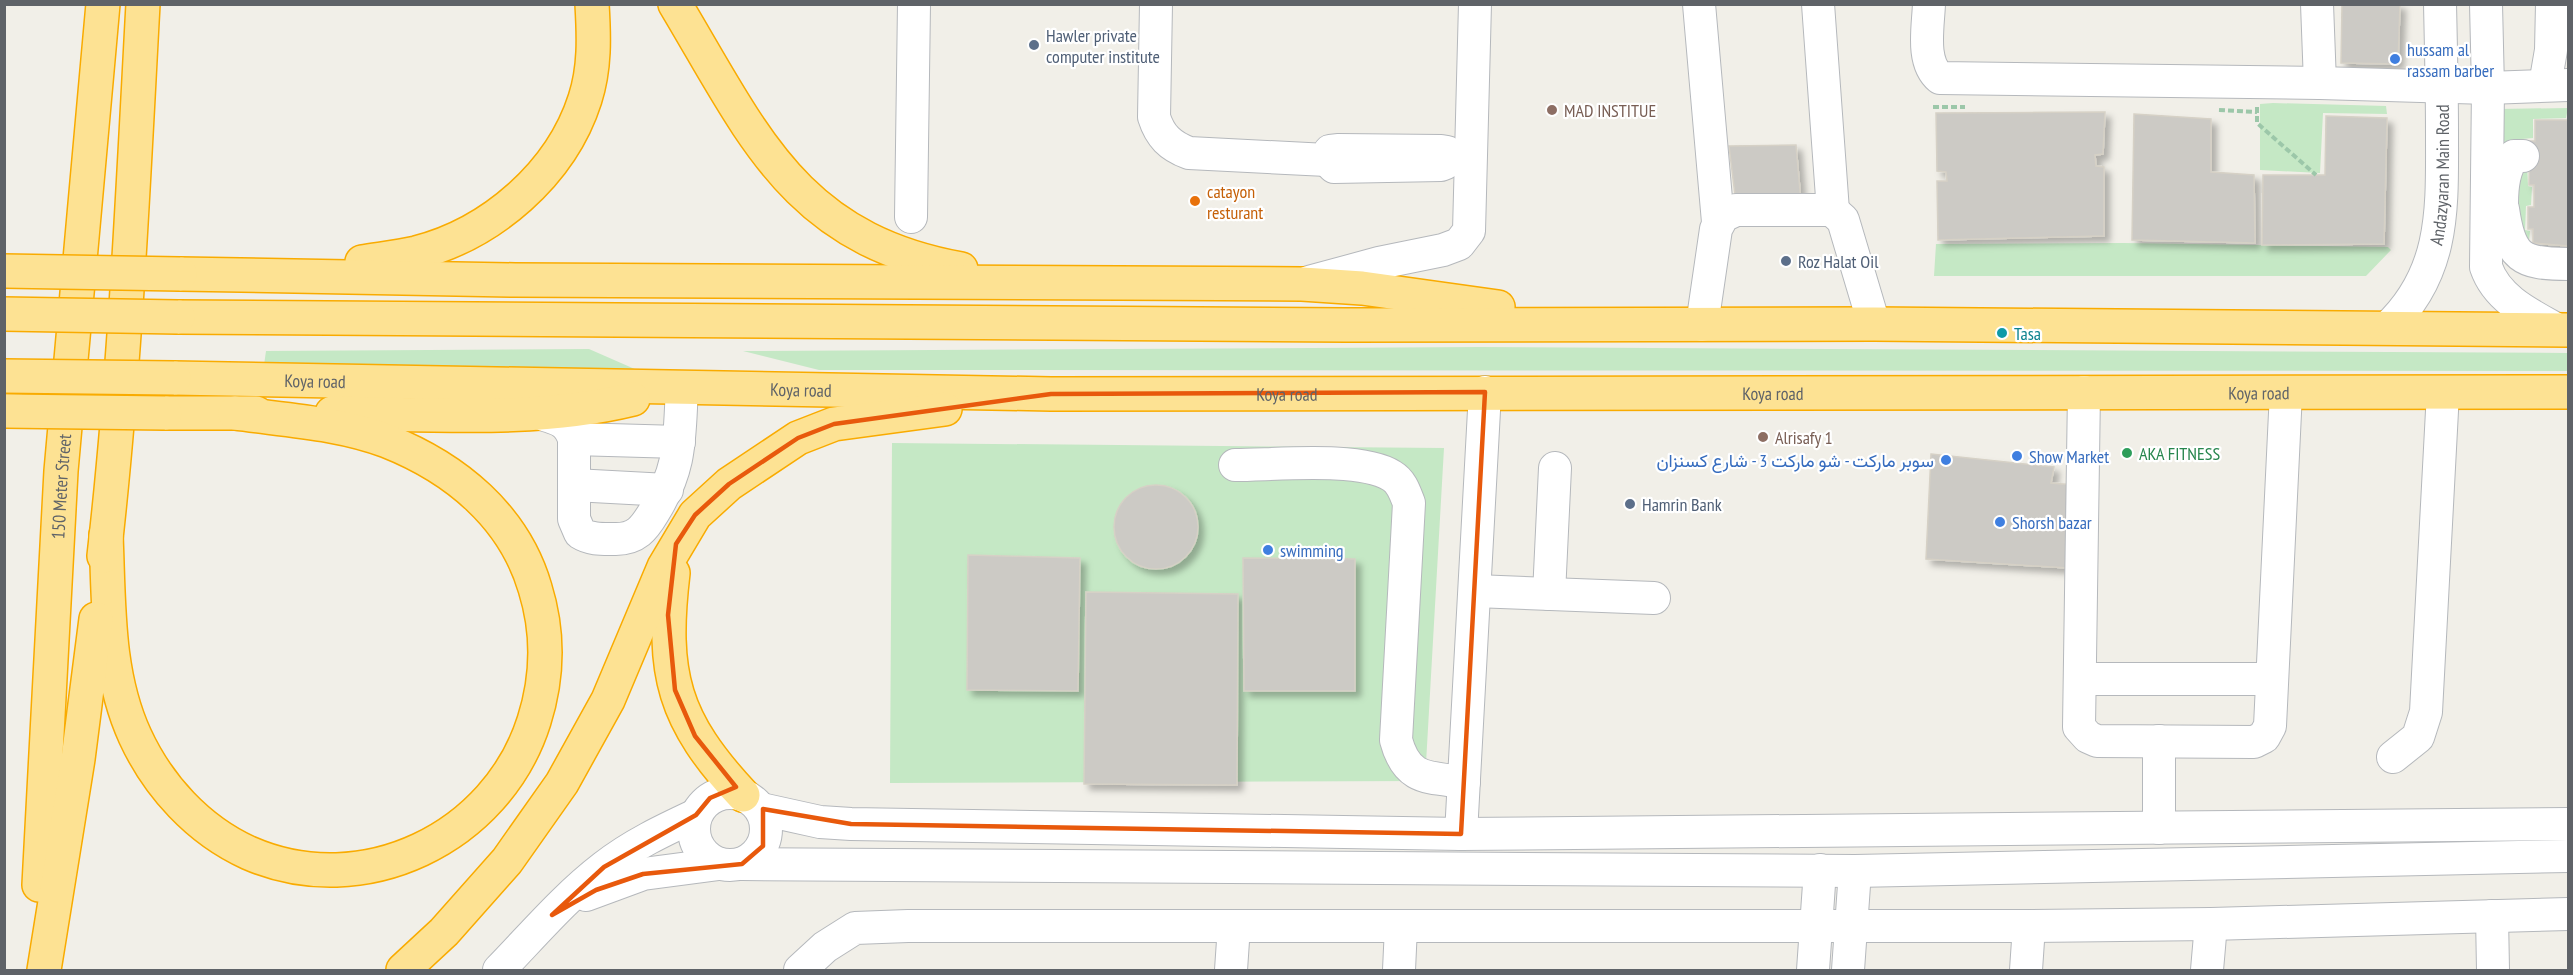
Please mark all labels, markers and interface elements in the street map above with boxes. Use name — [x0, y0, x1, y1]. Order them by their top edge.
place label: Hawler private computer institute — [1046, 24, 1160, 68]
marker: Hawler private computer institute — [1027, 38, 1041, 52]
place label: hussam al rassam barber — [2407, 38, 2494, 82]
marker: hussam al rassam barber — [2388, 52, 2402, 66]
place label: MAD INSTITUE — [1564, 99, 1656, 122]
marker: MAD INSTITUE — [1545, 103, 1559, 117]
street label: Andazyaran Main Road — [2424, 104, 2454, 247]
place label: catayon resturant — [1207, 180, 1263, 224]
marker: catayon resturant — [1188, 194, 1202, 208]
place label: Roz Halat Oil — [1798, 250, 1879, 273]
marker: Roz Halat Oil — [1779, 254, 1793, 268]
place label: Tasa — [2014, 322, 2041, 345]
marker: Tasa — [1995, 326, 2009, 340]
street label: Koya road — [284, 369, 346, 393]
street label: Koya road — [770, 377, 832, 401]
street label: Koya road — [2228, 381, 2290, 404]
street label: Koya road — [1256, 382, 1318, 405]
street label: Koya road — [1742, 382, 1804, 405]
place label: Alrisafy 1 — [1775, 426, 1833, 449]
marker: Alrisafy 1 — [1756, 430, 1770, 444]
street label: 150 Meter Street — [46, 433, 76, 540]
place label: AKA FITNESS — [2139, 442, 2220, 465]
place label: Show Market — [2029, 445, 2109, 468]
marker: AKA FITNESS — [2120, 446, 2134, 460]
place label: سوبر ماركت - شو ماركت 3 - شارع كسنزان — [1656, 449, 1934, 473]
marker: Show Market — [2010, 449, 2024, 463]
marker: سوبر ماركت - شو ماركت 3 - شارع كسنزان — [1939, 453, 1953, 467]
place label: Hamrin Bank — [1642, 493, 1722, 516]
marker: Hamrin Bank — [1623, 497, 1637, 511]
place label: Shorsh bazar — [2012, 511, 2092, 534]
marker: Shorsh bazar — [1993, 515, 2007, 529]
place label: swimming — [1280, 539, 1344, 562]
marker: swimming — [1261, 543, 1275, 557]

